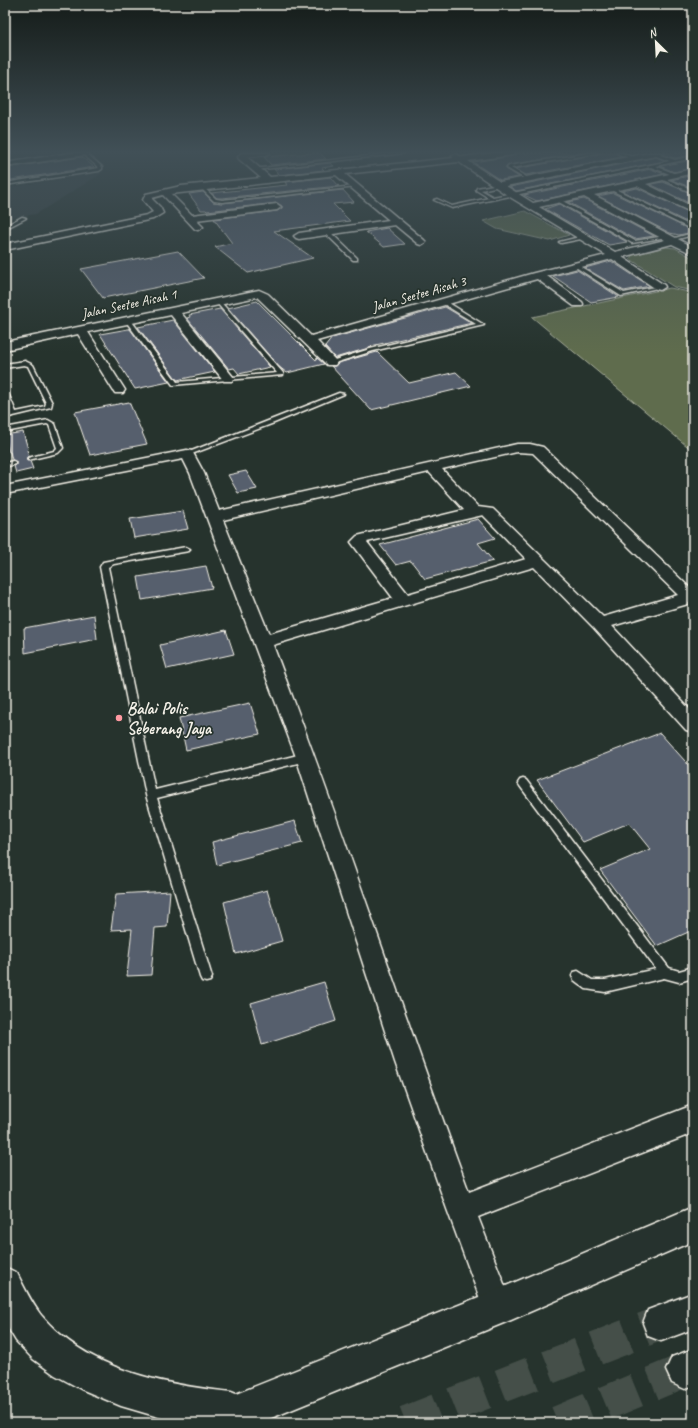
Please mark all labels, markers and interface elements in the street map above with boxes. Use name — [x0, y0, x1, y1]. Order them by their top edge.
north arrow — [636, 22, 676, 62]
text: N — [646, 24, 660, 41]
street label: Jalan Seetee Aisah 3 — [369, 272, 470, 316]
street label: Jalan Seetee Aisah 1 — [79, 285, 179, 323]
place label: Balai Polis Seberang Jaya — [127, 698, 213, 739]
marker: Balai Polis Seberang Jaya — [114, 713, 124, 723]

